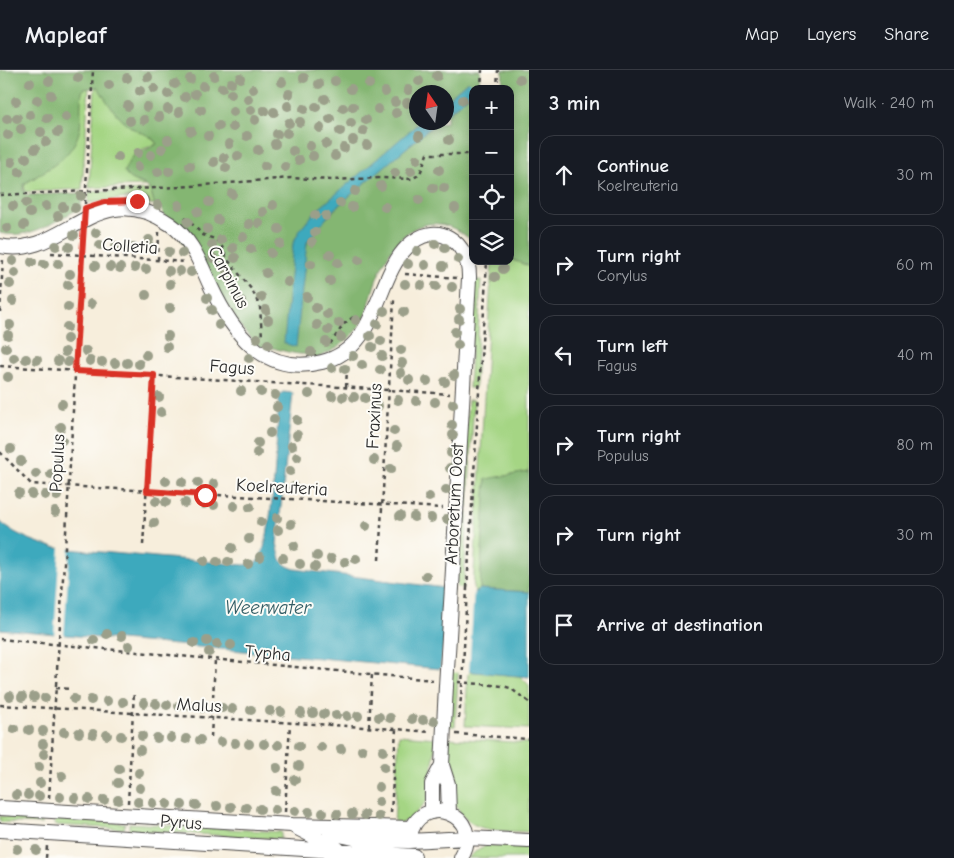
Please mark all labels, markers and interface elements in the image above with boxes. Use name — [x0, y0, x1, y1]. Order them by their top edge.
text: Mapleaf — [25, 21, 106, 49]
text: Map — [745, 24, 779, 45]
text: Layers — [807, 24, 856, 45]
text: Share — [884, 24, 929, 45]
north arrow — [409, 85, 454, 130]
map controls — [469, 85, 514, 265]
button: + — [469, 85, 514, 130]
text: 3 min — [549, 91, 600, 115]
text: Walk · 240 m — [844, 94, 934, 112]
button: − — [469, 130, 514, 175]
text: Continue — [597, 155, 669, 177]
icon: ahead — [550, 161, 578, 189]
text: 30 m — [897, 166, 933, 184]
button: locate — [469, 175, 514, 220]
text: Koelreuteria — [597, 177, 679, 195]
route end — [126, 190, 149, 213]
button: layers — [469, 220, 514, 265]
street label: Colletia — [101, 234, 159, 259]
street label: Carpinus — [203, 242, 254, 312]
text: Turn right — [597, 245, 681, 267]
icon: right — [550, 251, 578, 279]
text: 60 m — [896, 256, 933, 274]
text: Corylus — [597, 267, 647, 285]
text: Turn left — [597, 335, 668, 357]
icon: left — [550, 341, 578, 369]
text: 40 m — [897, 346, 933, 364]
street label: Fagus — [209, 355, 255, 380]
text: Fagus — [597, 357, 637, 375]
street label: Fraxinus — [362, 383, 387, 449]
text: Turn right — [597, 425, 681, 447]
icon: right — [550, 431, 578, 459]
street label: Populus — [45, 433, 70, 493]
text: 80 m — [896, 436, 933, 454]
street label: Arboretum Oost — [441, 442, 468, 565]
text: Populus — [597, 447, 649, 465]
street label: Koelreuteria — [236, 475, 328, 500]
route start — [194, 484, 217, 507]
icon: right — [550, 521, 578, 549]
text: Turn right — [597, 524, 681, 546]
text: 30 m — [897, 526, 933, 544]
water label: Weerwater — [225, 597, 313, 619]
icon: arrive — [550, 611, 578, 639]
text: Arrive at destination — [597, 614, 763, 636]
street label: Typha — [244, 641, 292, 666]
street label: Malus — [176, 694, 222, 717]
street label: Pyrus — [159, 811, 203, 834]

